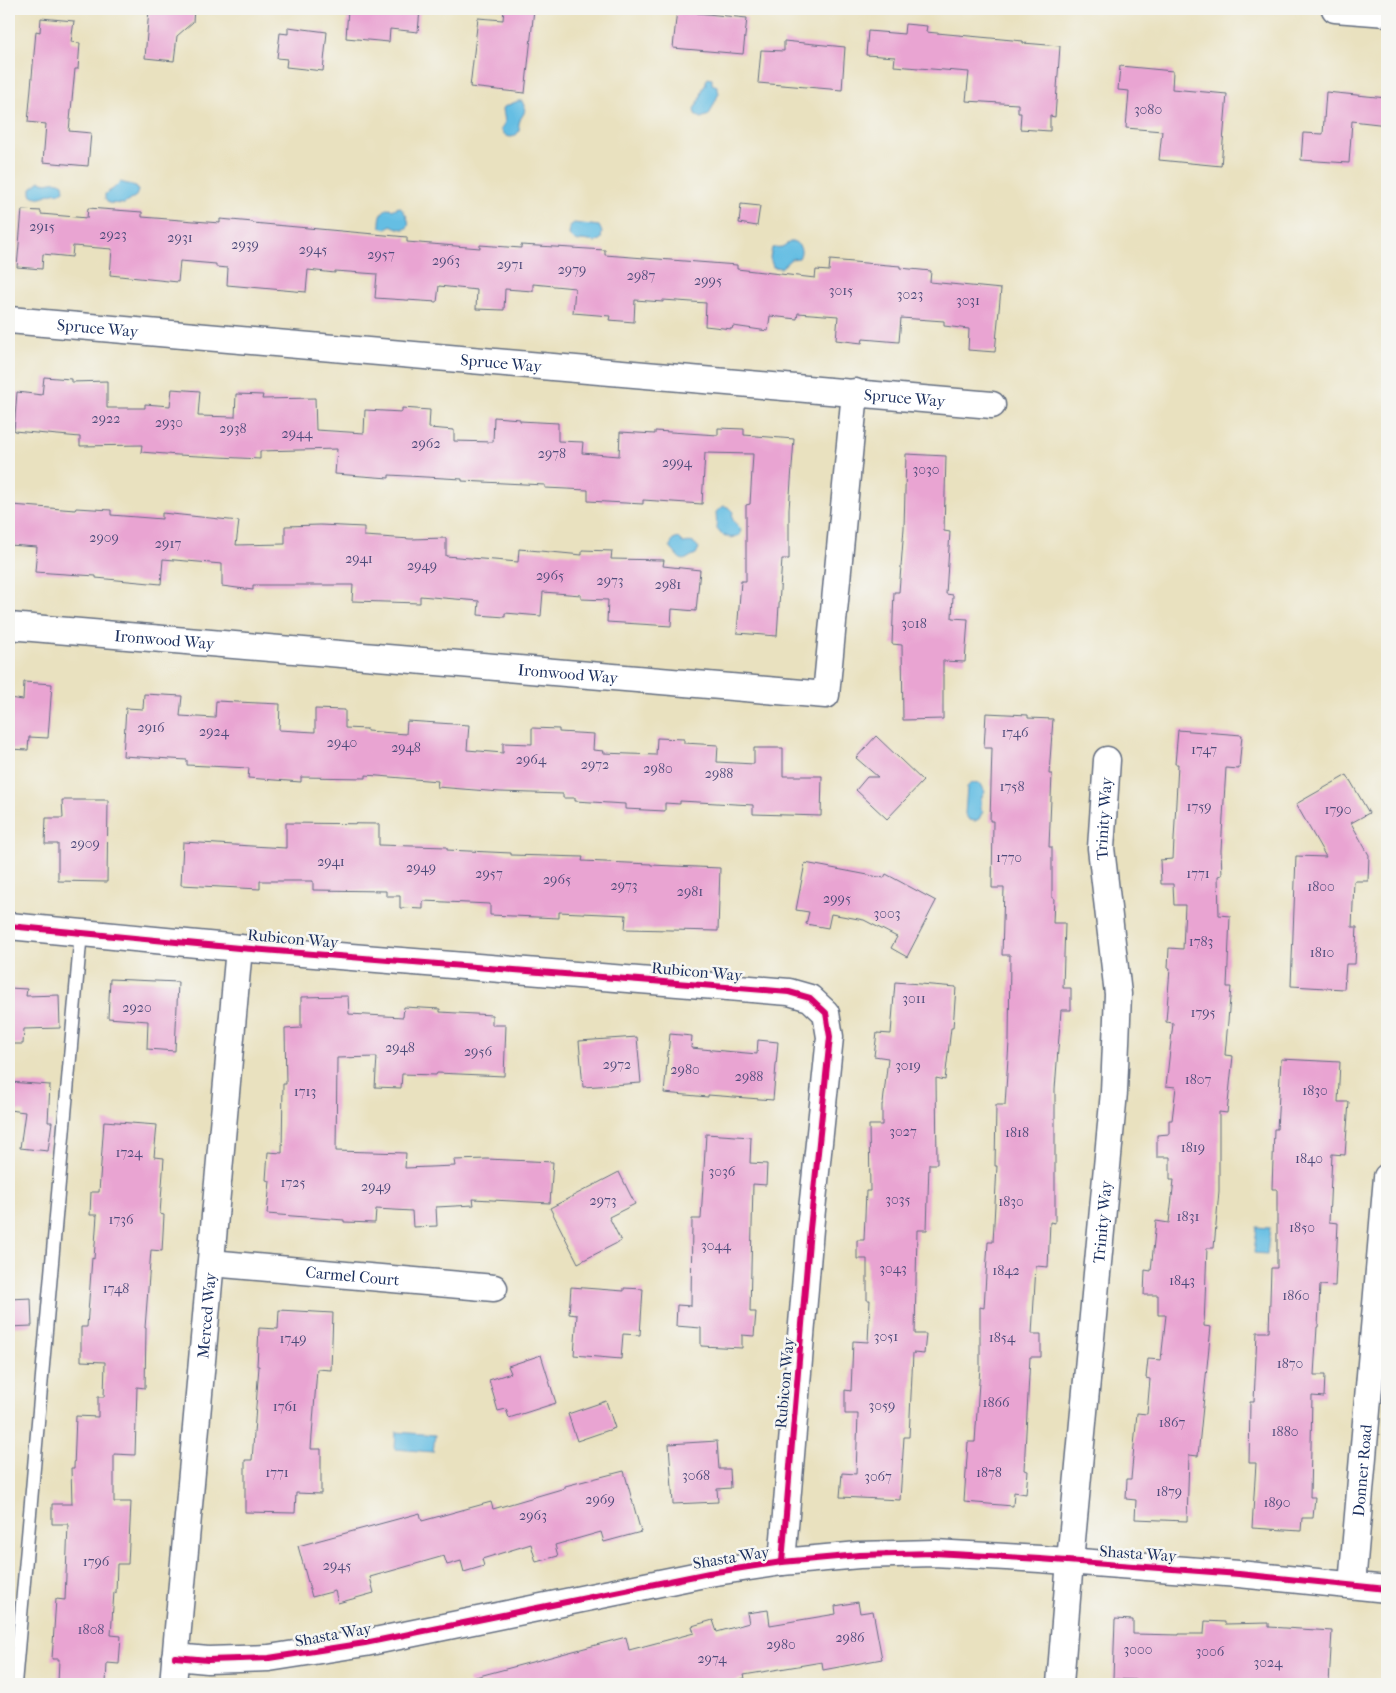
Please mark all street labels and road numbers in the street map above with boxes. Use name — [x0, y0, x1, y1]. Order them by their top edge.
street label: Spruce Way — [56, 315, 139, 341]
street label: Spruce Way — [460, 350, 543, 376]
street label: Spruce Way — [863, 385, 946, 411]
street label: Ironwood Way — [114, 626, 216, 653]
street label: Ironwood Way — [517, 660, 619, 687]
street label: Trinity Way — [1092, 776, 1116, 861]
street label: Rubicon Way — [247, 925, 340, 952]
street label: Rubicon Way — [651, 958, 744, 985]
street label: Trinity Way — [1089, 1179, 1116, 1264]
street label: Carmel Court — [305, 1262, 401, 1290]
street label: Merced Way — [193, 1271, 220, 1359]
street label: Rubicon Way — [771, 1336, 798, 1429]
street label: Donner Road — [1349, 1423, 1376, 1517]
street label: Shasta Way — [1099, 1541, 1178, 1566]
street label: Shasta Way — [691, 1542, 771, 1573]
street label: Shasta Way — [293, 1618, 373, 1651]

